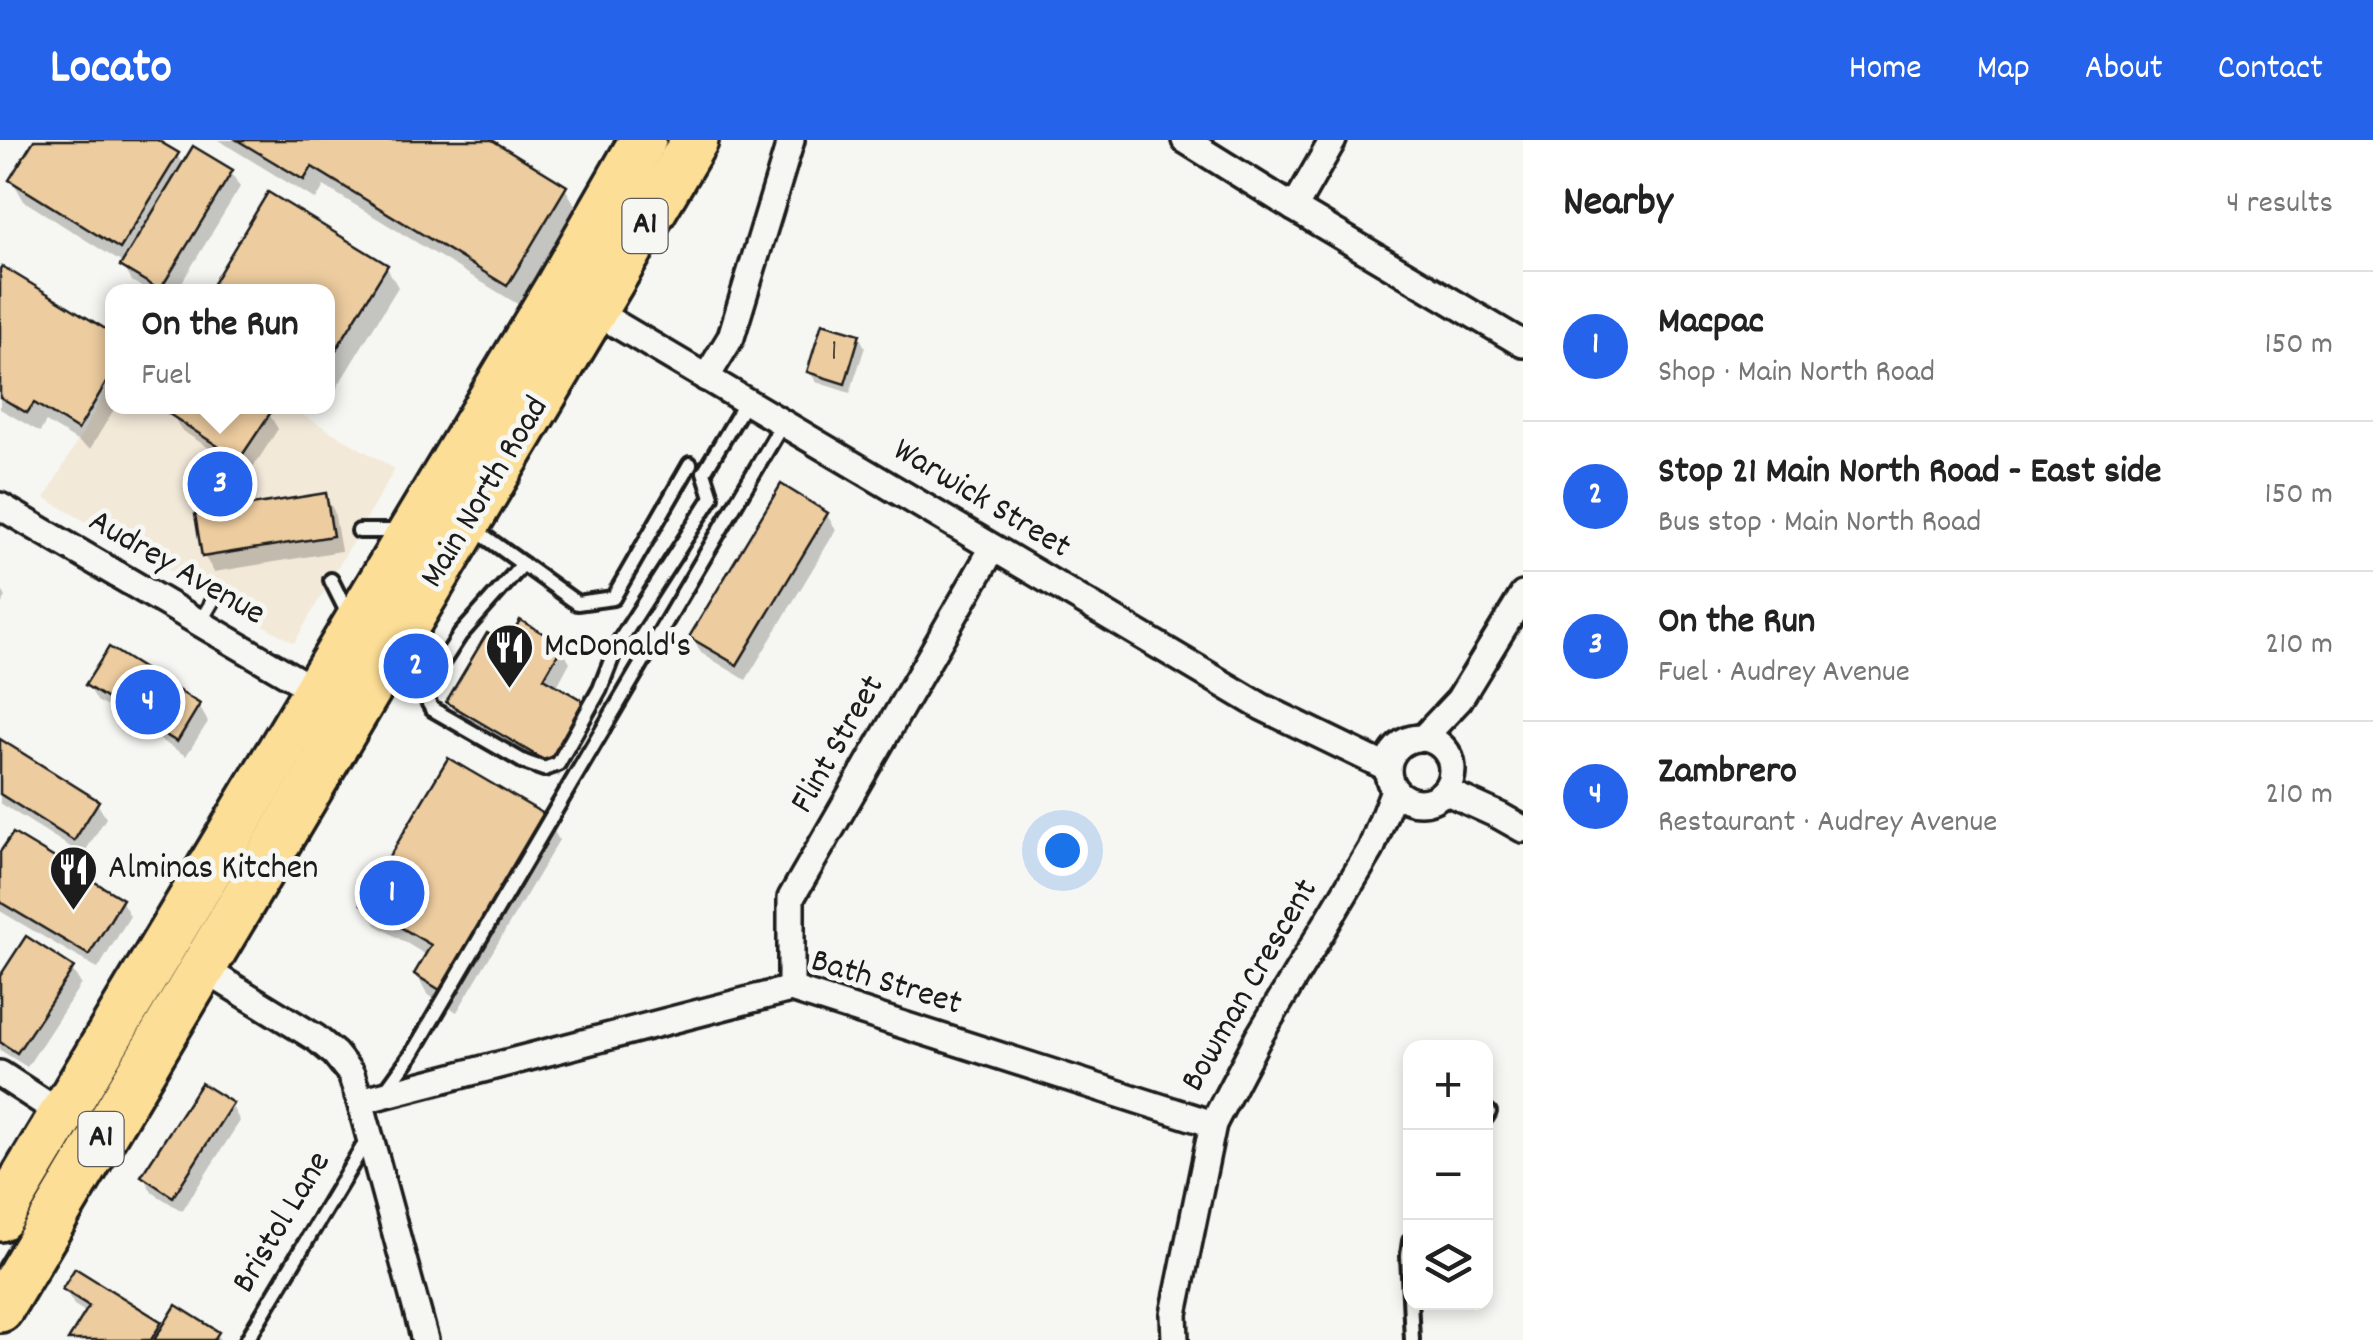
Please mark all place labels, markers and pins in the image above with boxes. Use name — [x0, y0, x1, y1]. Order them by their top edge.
pin: 3 — [188, 446, 252, 522]
restaurant icon: McDonald's — [483, 622, 535, 690]
place label: McDonald's — [544, 623, 691, 673]
pin: 2 — [384, 628, 448, 704]
pin: 4 — [116, 664, 180, 740]
restaurant icon: Alminas Kitchen — [47, 844, 99, 912]
place label: Alminas Kitchen — [108, 845, 318, 895]
pin: 1 — [360, 856, 424, 930]

